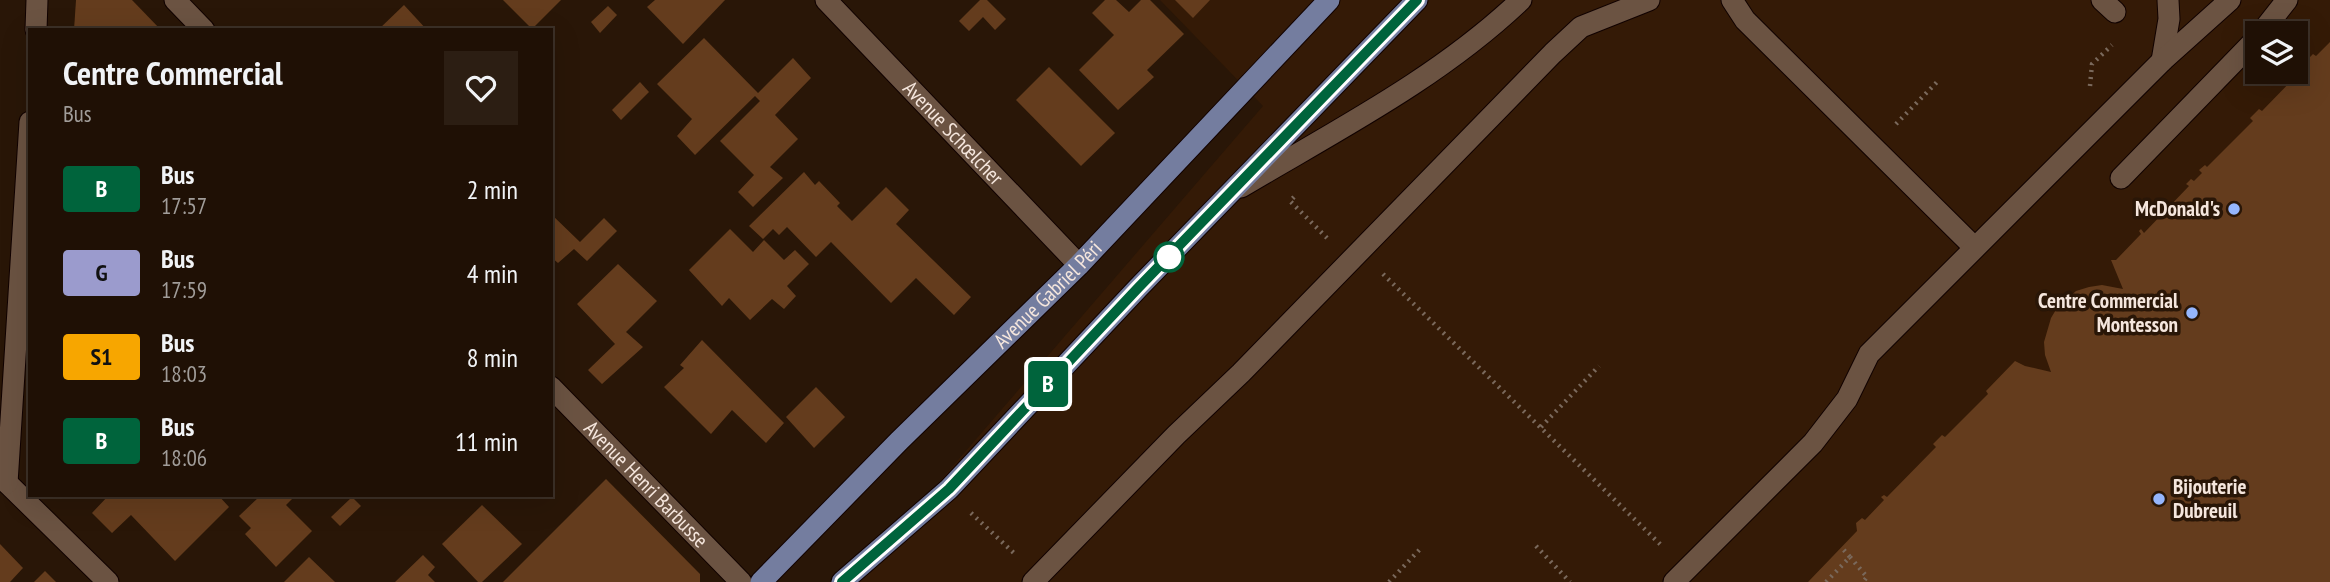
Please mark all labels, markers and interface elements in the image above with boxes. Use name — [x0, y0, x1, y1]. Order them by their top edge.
map controls — [2245, 21, 2308, 84]
button: layers — [2245, 21, 2308, 84]
text: Centre Commercial — [63, 51, 283, 94]
button: heart — [444, 51, 518, 125]
street label: Avenue Schœlcher — [897, 75, 1010, 191]
text: Bus — [63, 99, 92, 128]
text: Bus — [161, 158, 194, 191]
text: B — [96, 173, 107, 204]
text: 2 min — [467, 173, 518, 206]
text: 17:57 — [161, 191, 207, 220]
place label: McDonald's — [2135, 195, 2220, 222]
marker: McDonald's — [2226, 201, 2242, 217]
street label: Avenue Gabriel Péri — [988, 235, 1108, 354]
text: Bus — [161, 242, 194, 275]
unlabelled marker — [1154, 242, 1184, 272]
text: G — [95, 257, 108, 288]
text: 4 min — [467, 257, 518, 290]
text: 17:59 — [161, 275, 207, 304]
place label: Centre Commercial Montesson — [2038, 287, 2179, 338]
marker: Centre Commercial Montesson — [2184, 305, 2200, 321]
text: Bus — [161, 326, 194, 359]
text: S1 — [90, 341, 113, 372]
text: 8 min — [467, 341, 518, 374]
text: 18:03 — [161, 359, 207, 388]
line badge: B — [1025, 361, 1071, 407]
text: B — [1042, 368, 1054, 399]
text: Bus — [161, 410, 194, 443]
street label: Avenue Henri Barbusse — [578, 415, 714, 553]
text: B — [96, 425, 107, 456]
text: 11 min — [455, 425, 518, 458]
text: 18:06 — [161, 443, 207, 472]
place label: Bijouterie Dubreuil — [2173, 473, 2246, 524]
marker: Bijouterie Dubreuil — [2151, 491, 2167, 507]

